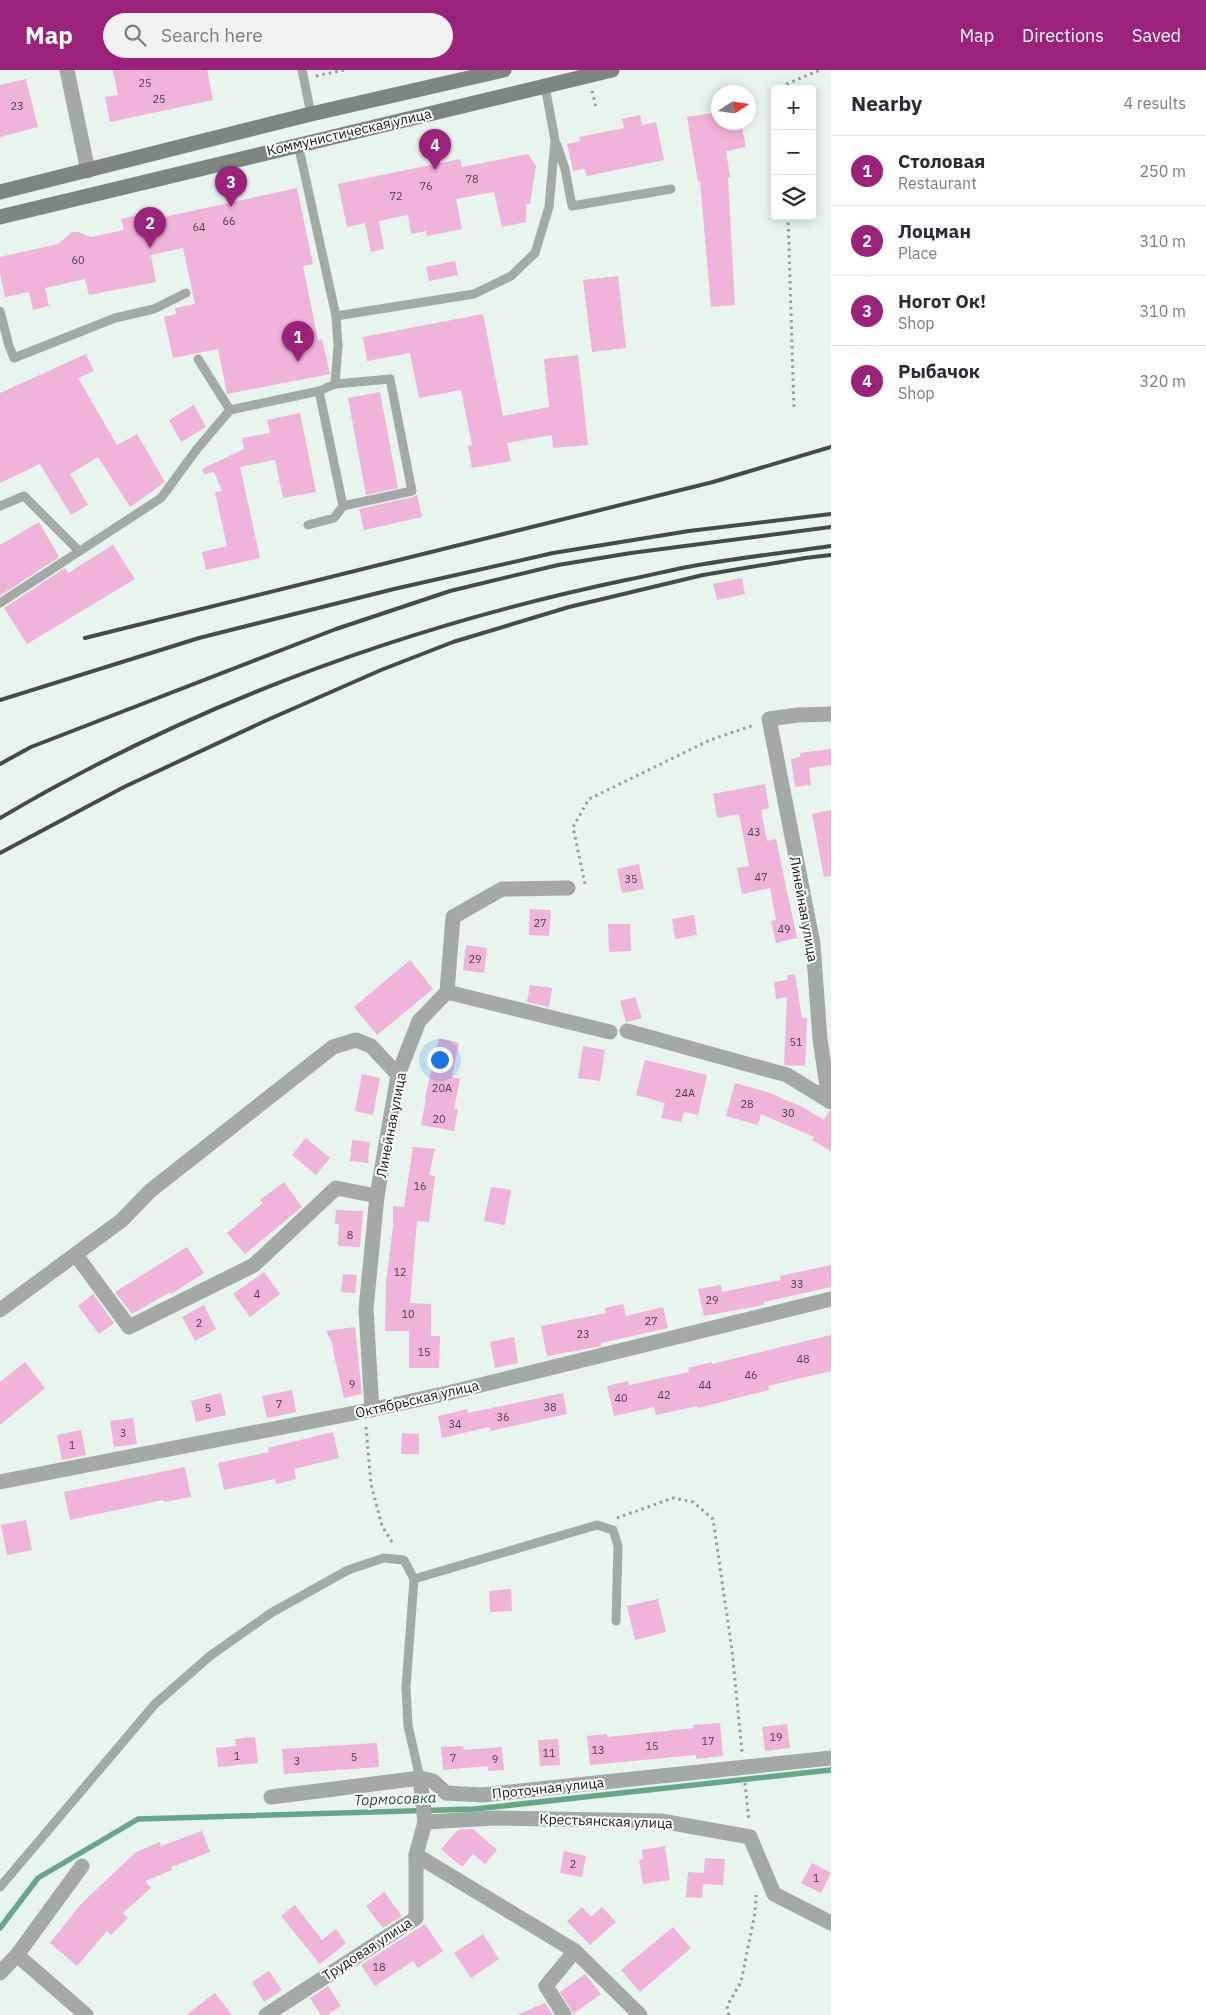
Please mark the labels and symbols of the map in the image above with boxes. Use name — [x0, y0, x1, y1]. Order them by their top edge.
house number: 25 — [138, 76, 152, 90]
north arrow — [711, 85, 756, 130]
house number: 25 — [152, 92, 166, 106]
house number: 23 — [10, 99, 24, 113]
street label: Коммунистическая улица — [265, 104, 434, 160]
pin: 4 — [419, 129, 451, 170]
pin: 3 — [215, 166, 247, 207]
house number: 78 — [465, 172, 479, 186]
house number: 76 — [419, 179, 433, 193]
house number: 72 — [389, 189, 403, 203]
pin: 2 — [134, 207, 166, 248]
house number: 66 — [222, 214, 236, 228]
house number: 64 — [192, 220, 206, 234]
house number: 60 — [71, 253, 85, 267]
pin: 1 — [282, 321, 314, 362]
house number: 43 — [747, 825, 761, 839]
street label: Линейная улица — [786, 855, 822, 964]
house number: 47 — [754, 870, 768, 884]
house number: 35 — [624, 872, 638, 886]
house number: 27 — [533, 916, 547, 930]
house number: 49 — [777, 922, 791, 936]
house number: 29 — [468, 952, 482, 966]
house number: 51 — [789, 1035, 803, 1049]
your location — [427, 1047, 453, 1073]
street label: Линейная улица — [372, 1070, 410, 1179]
house number: 20А — [432, 1081, 452, 1095]
house number: 24А — [675, 1086, 695, 1100]
house number: 28 — [740, 1097, 754, 1111]
house number: 30 — [781, 1106, 795, 1120]
house number: 20 — [432, 1112, 446, 1126]
house number: 16 — [413, 1179, 427, 1193]
house number: 8 — [347, 1228, 353, 1242]
house number: 12 — [393, 1265, 407, 1279]
house number: 33 — [790, 1277, 804, 1291]
house number: 4 — [254, 1287, 261, 1301]
house number: 29 — [705, 1293, 719, 1307]
house number: 10 — [401, 1307, 415, 1321]
house number: 27 — [644, 1314, 658, 1328]
house number: 2 — [196, 1316, 202, 1330]
house number: 23 — [576, 1327, 590, 1341]
house number: 15 — [417, 1345, 431, 1359]
house number: 48 — [796, 1352, 810, 1366]
house number: 46 — [744, 1368, 758, 1382]
street label: Октябрьская улица — [353, 1376, 481, 1422]
house number: 9 — [349, 1377, 355, 1391]
house number: 44 — [698, 1378, 712, 1392]
house number: 42 — [657, 1388, 671, 1402]
house number: 40 — [614, 1391, 628, 1405]
house number: 7 — [276, 1397, 282, 1411]
house number: 38 — [543, 1400, 557, 1414]
house number: 5 — [205, 1401, 211, 1415]
house number: 36 — [496, 1410, 510, 1424]
house number: 34 — [448, 1417, 462, 1431]
house number: 3 — [120, 1426, 126, 1440]
house number: 1 — [69, 1438, 76, 1452]
house number: 19 — [769, 1730, 783, 1744]
house number: 17 — [701, 1734, 715, 1748]
house number: 15 — [645, 1739, 659, 1753]
house number: 13 — [591, 1743, 605, 1757]
house number: 11 — [542, 1746, 556, 1760]
house number: 1 — [234, 1749, 241, 1763]
house number: 5 — [351, 1750, 357, 1764]
house number: 7 — [450, 1751, 456, 1765]
house number: 9 — [492, 1752, 498, 1766]
house number: 3 — [294, 1754, 300, 1768]
street label: Проточная улица — [491, 1773, 605, 1803]
water label: Тормосовка — [353, 1788, 437, 1809]
street label: Крестьянская улица — [539, 1810, 674, 1832]
house number: 2 — [570, 1857, 576, 1871]
house number: 1 — [813, 1871, 820, 1885]
street label: Трудовая улица — [319, 1913, 416, 1985]
house number: 18 — [372, 1960, 386, 1974]

